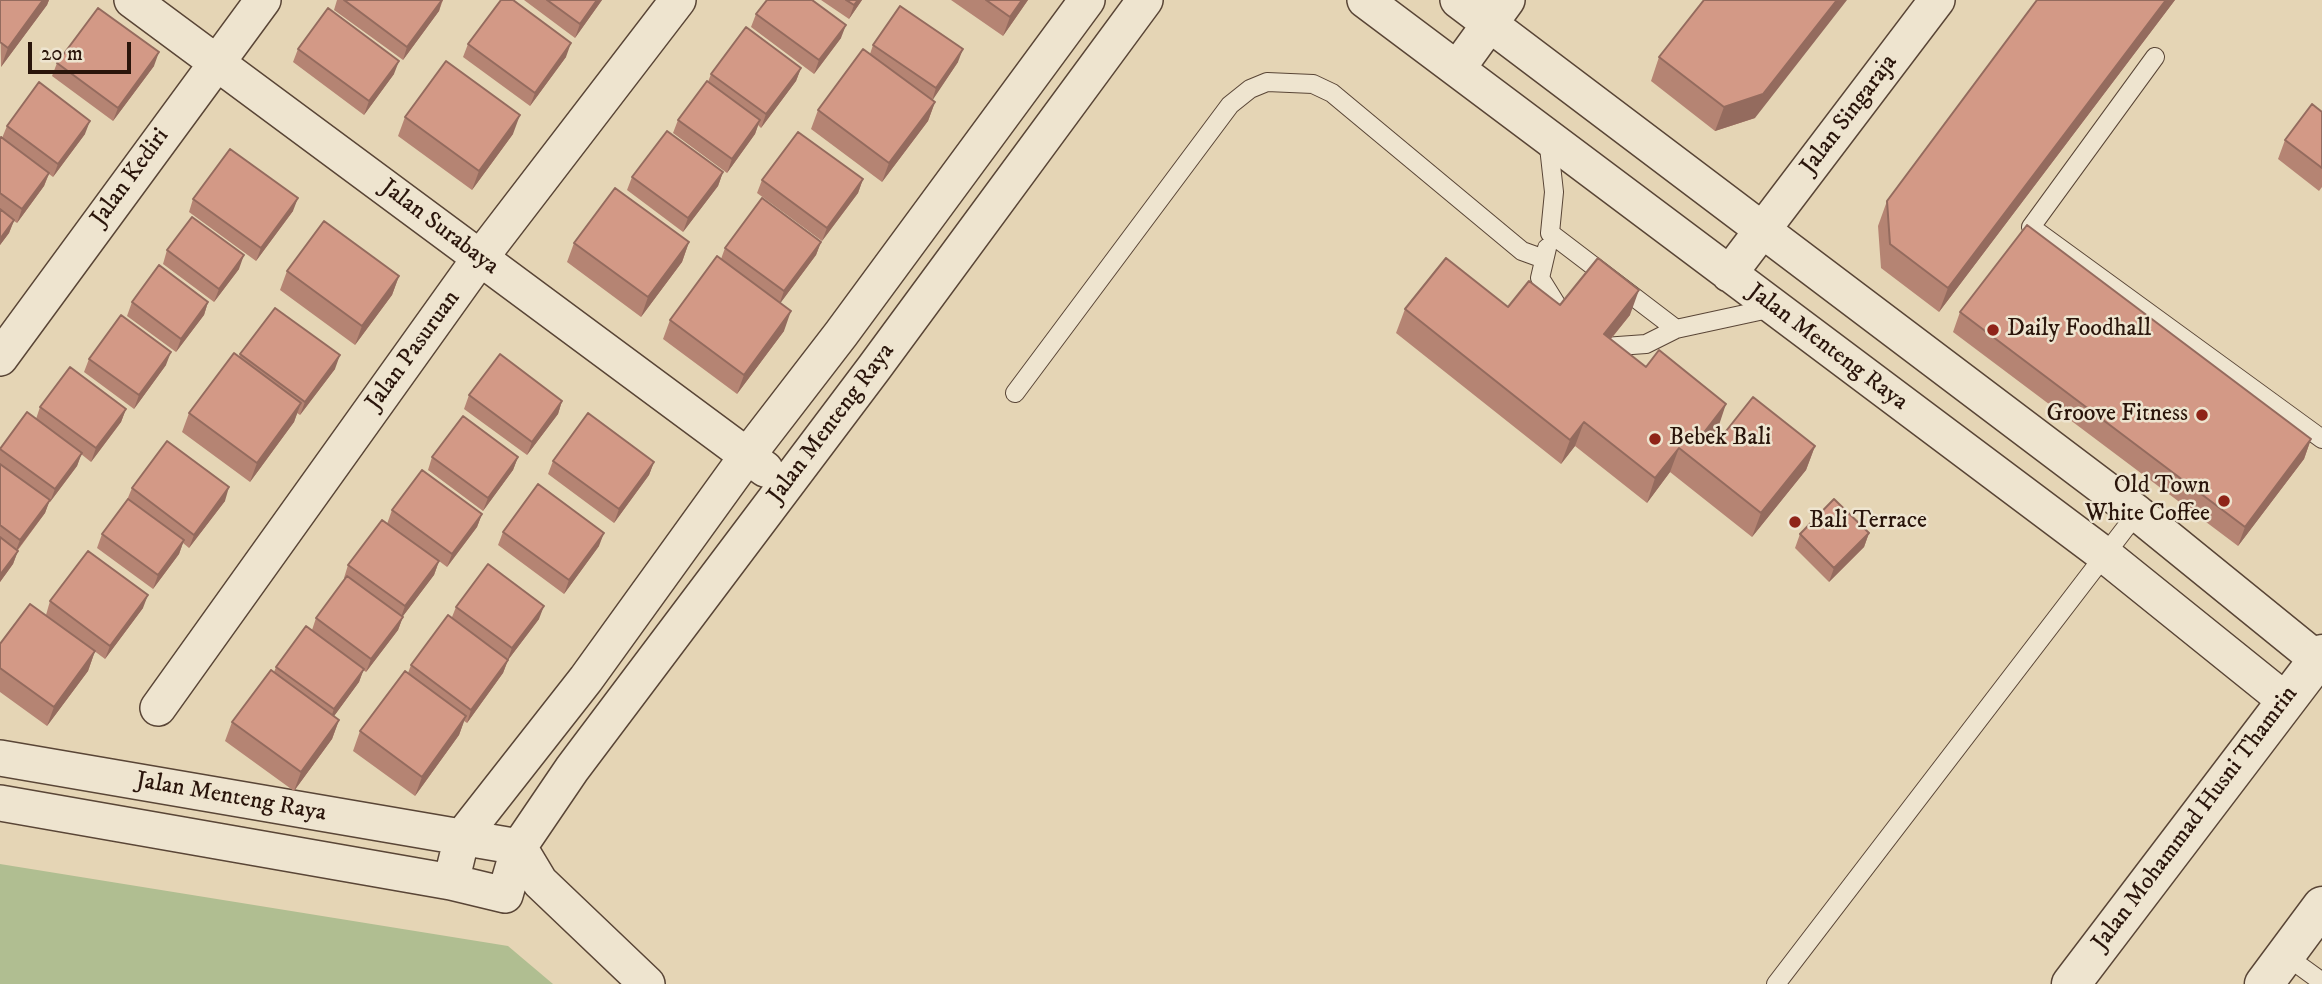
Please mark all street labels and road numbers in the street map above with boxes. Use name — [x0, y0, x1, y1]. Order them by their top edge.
street label: Jalan Singaraja — [1796, 49, 1904, 181]
street label: Jalan Kediri — [86, 123, 176, 233]
street label: Jalan Surabaya — [374, 174, 504, 282]
street label: Jalan Menteng Raya — [1741, 278, 1913, 418]
street label: Jalan Pasuruan — [361, 285, 467, 417]
street label: Jalan Menteng Raya — [762, 338, 902, 510]
street label: Jalan Mohammad Husni Thamrin — [2087, 681, 2305, 957]
street label: Jalan Menteng Raya — [134, 767, 328, 829]

